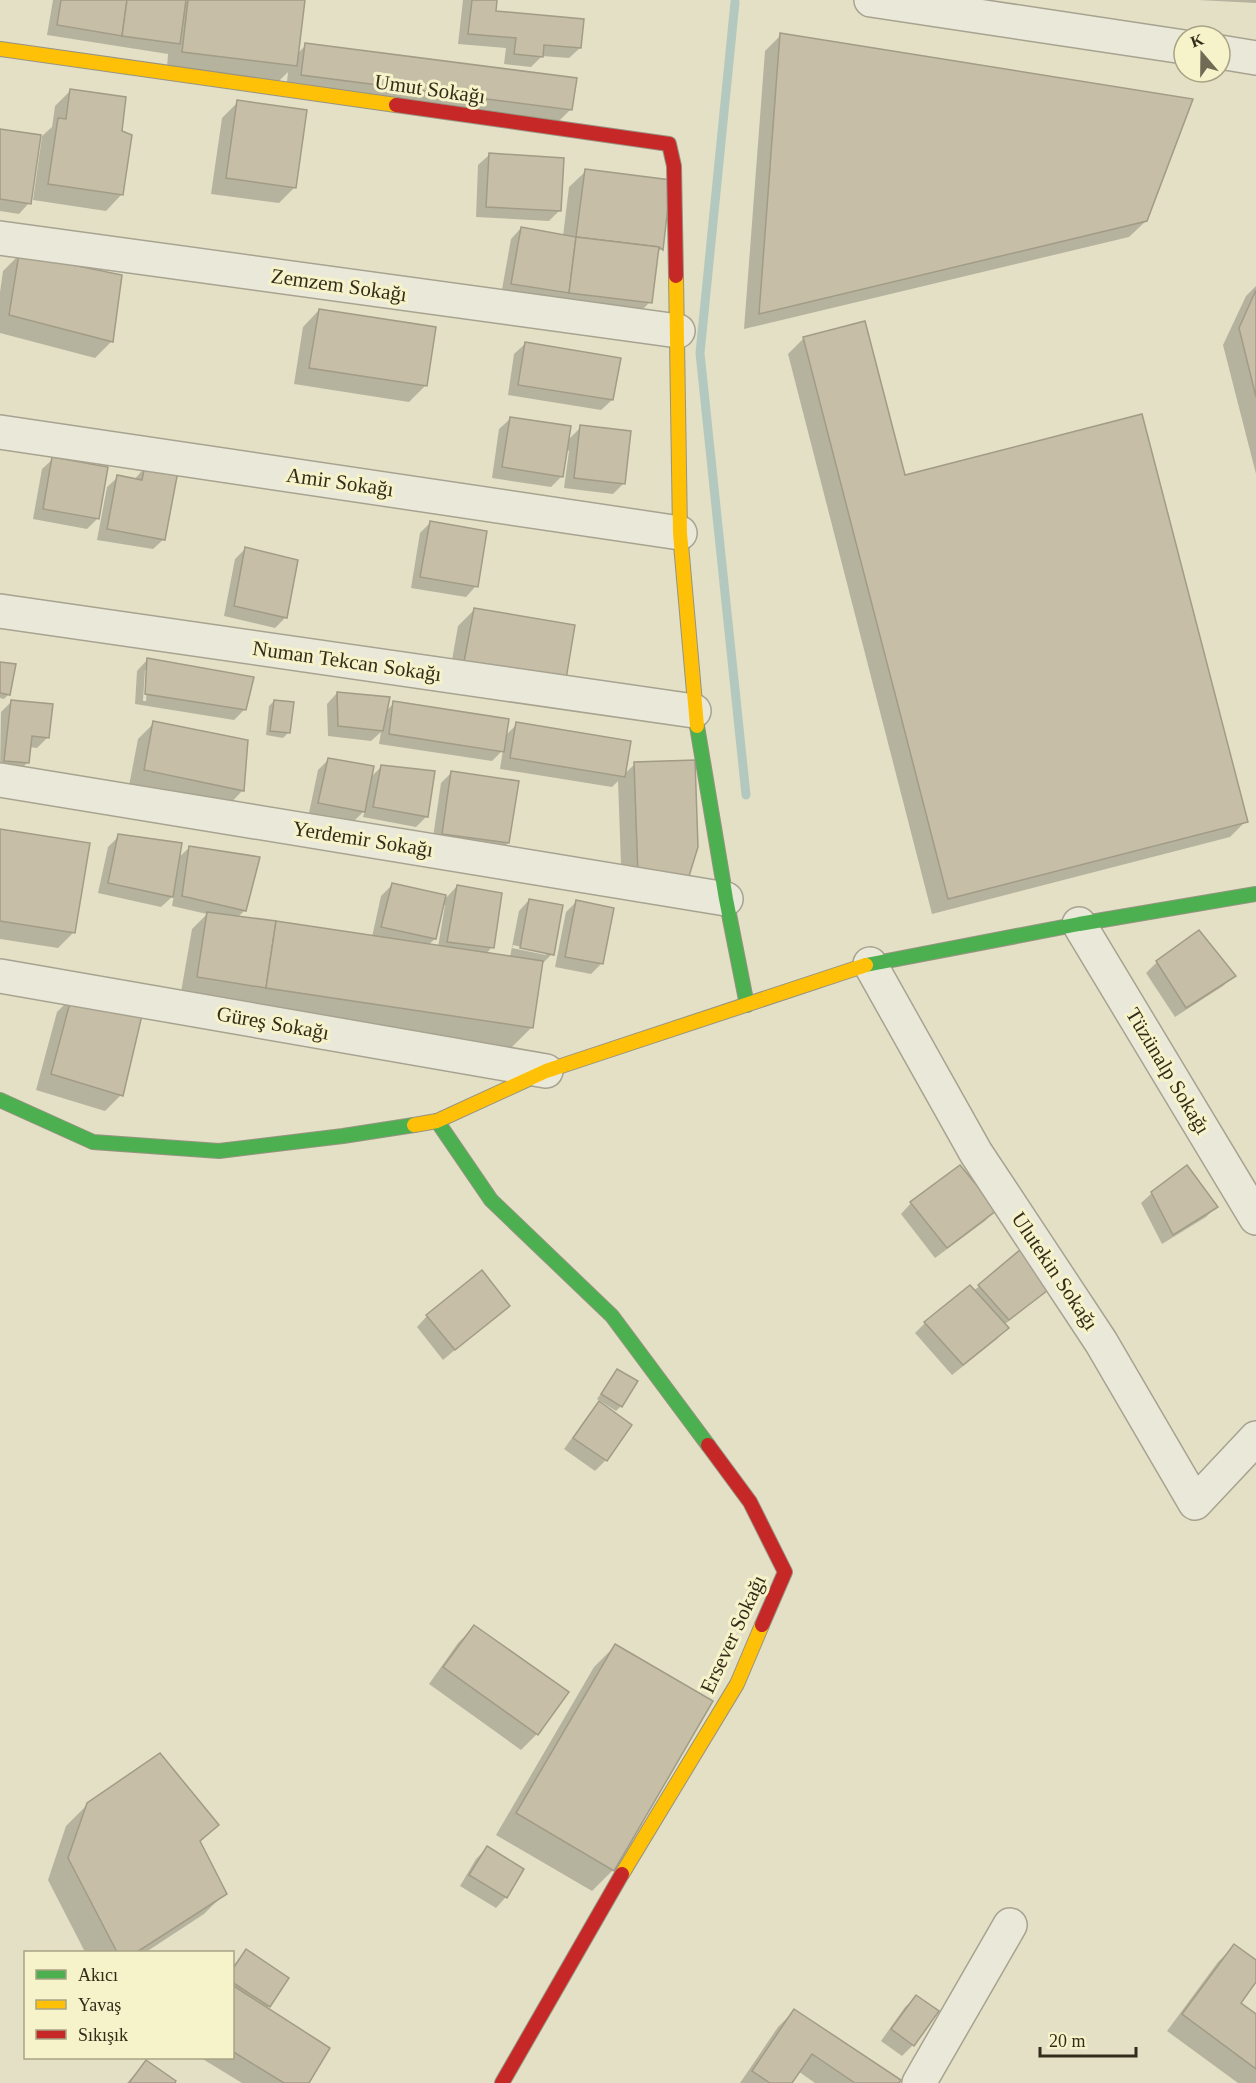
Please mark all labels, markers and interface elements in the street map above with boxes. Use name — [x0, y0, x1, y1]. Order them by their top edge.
north arrow — [1172, 24, 1232, 84]
text: K — [1188, 30, 1206, 50]
street label: Umut Sokağı — [373, 69, 487, 109]
street label: Zemzem Sokağı — [269, 264, 409, 306]
street label: Amir Sokağı — [285, 463, 395, 501]
street label: Numan Tekcan Sokağı — [251, 636, 443, 686]
street label: Yerdemir Sokağı — [291, 816, 435, 862]
street label: Güreş Sokağı — [215, 1001, 331, 1045]
street label: Tüzünalp Sokağı — [1121, 1004, 1215, 1139]
street label: Ulutekin Sokağı — [1007, 1207, 1103, 1335]
street label: Ersever Sokağı — [695, 1571, 771, 1697]
legend — [24, 1951, 234, 2059]
text: Akıcı — [78, 1965, 118, 1985]
text: Yavaş — [78, 1995, 121, 2015]
scale bar — [1040, 2020, 1136, 2058]
text: Sıkışık — [78, 2025, 128, 2045]
text: 20 m — [1049, 2031, 1086, 2051]

